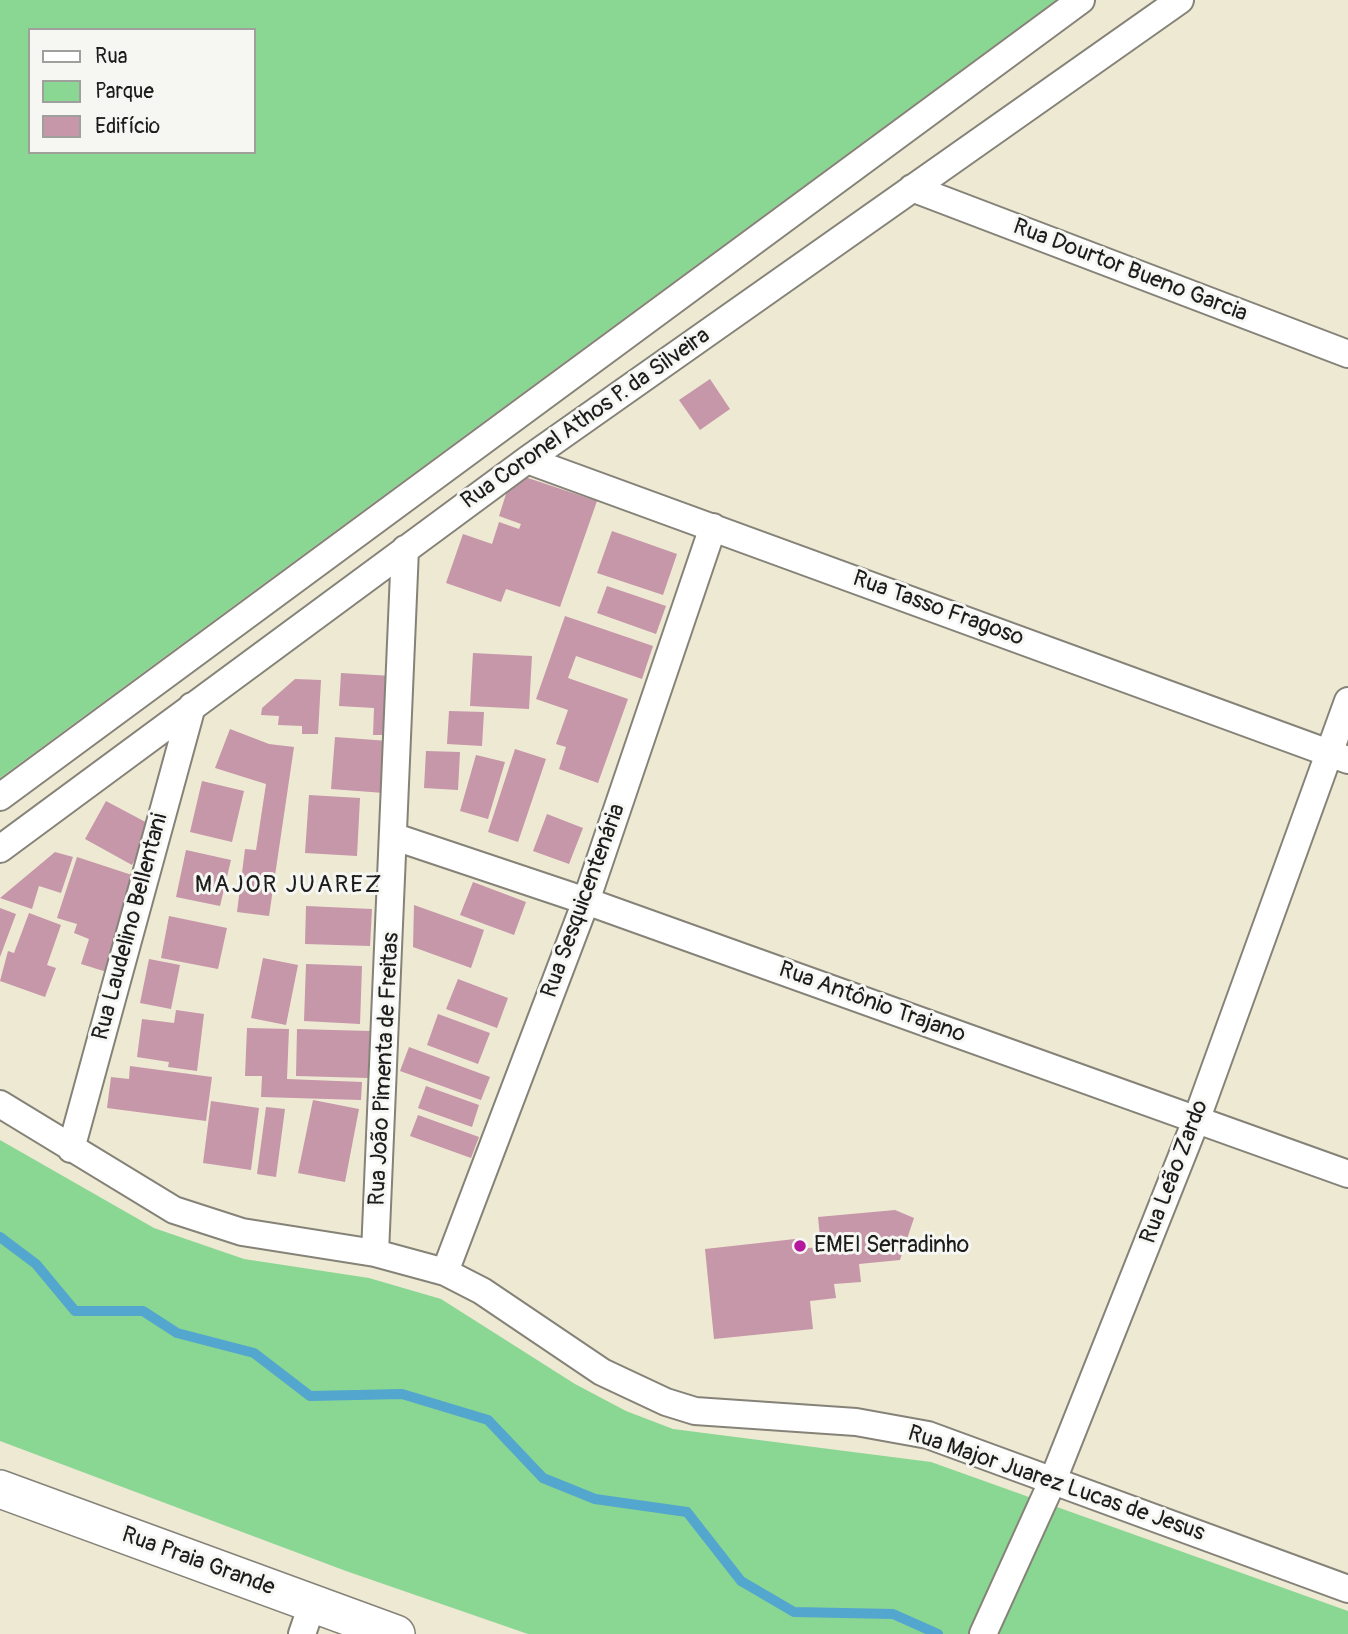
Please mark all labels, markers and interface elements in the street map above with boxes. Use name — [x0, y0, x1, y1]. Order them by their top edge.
legend — [28, 28, 256, 154]
text: Rua — [95, 43, 128, 70]
text: Parque — [95, 78, 154, 105]
text: Edifício — [95, 113, 160, 140]
street label: Rua Dourtor Bueno Garcia — [1009, 214, 1251, 328]
street label: Rua Coronel Athos P. da Silveira — [456, 322, 716, 516]
street label: Rua Tasso Fragoso — [849, 565, 1027, 653]
street label: Rua Sesquicentenária — [536, 800, 632, 1002]
street label: Rua Laudelino Bellentani — [87, 811, 175, 1043]
district label: MAJOR JUAREZ — [196, 872, 382, 900]
street label: Rua João Pimenta de Freitas — [364, 932, 406, 1206]
street label: Rua Antônio Trajano — [775, 956, 969, 1050]
street label: Rua Leão Zardo — [1135, 1096, 1215, 1248]
place label: EMEI Serradinho — [814, 1232, 969, 1260]
marker: EMEI Serradinho — [792, 1238, 808, 1254]
street label: Rua Major Juarez Lucas de Jesus — [904, 1420, 1208, 1548]
street label: Rua Praia Grande — [118, 1522, 278, 1602]

